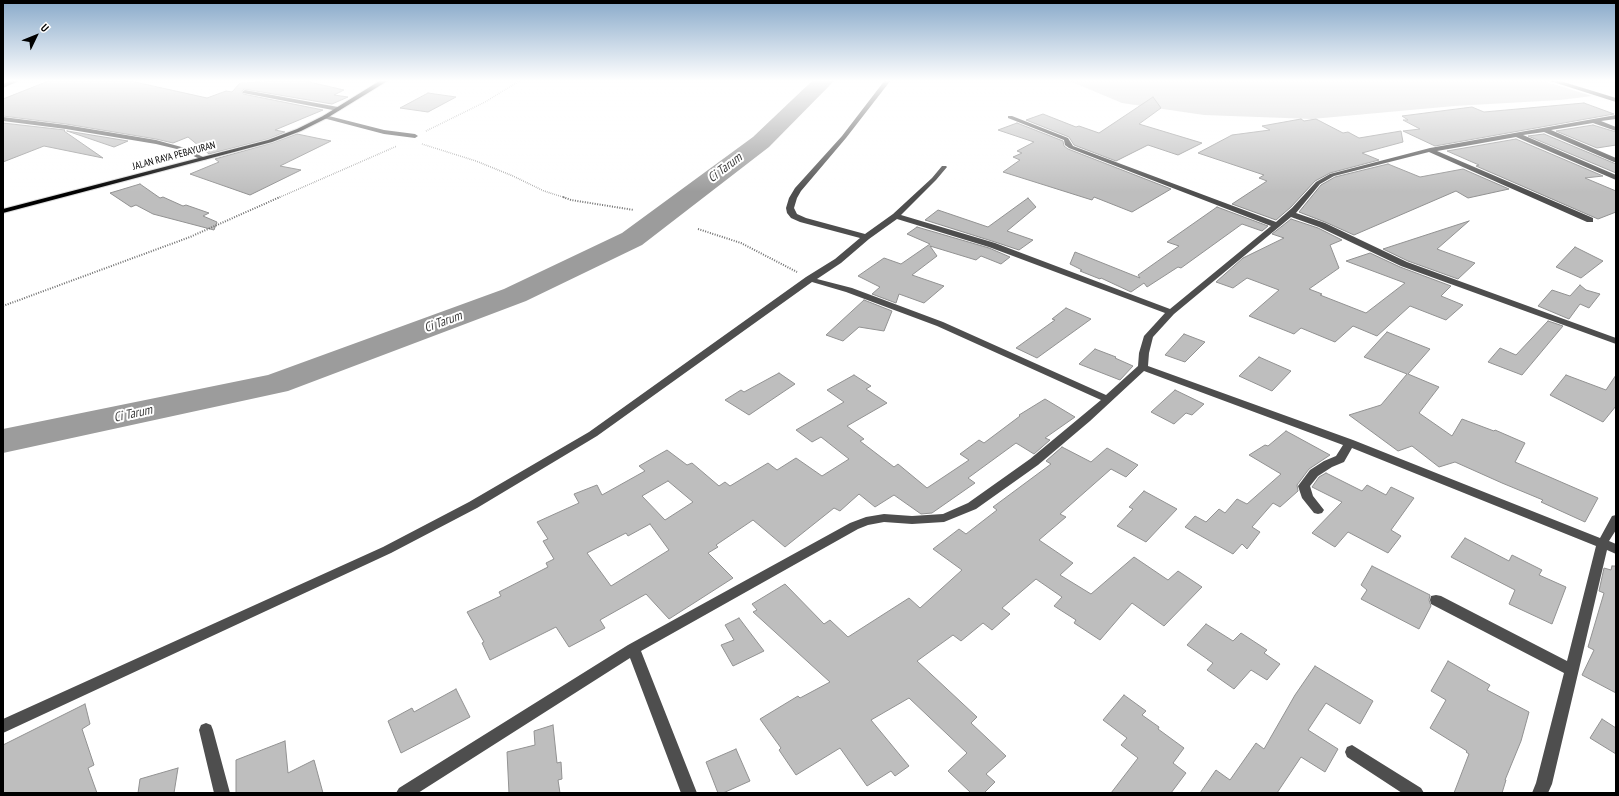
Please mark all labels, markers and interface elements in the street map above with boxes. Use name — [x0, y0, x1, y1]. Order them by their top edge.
north arrow — [16, 16, 56, 56]
text: U — [38, 21, 52, 35]
street label: JALAN RAYA PEBAYURAN — [131, 139, 217, 173]
water label: Ci Tarum — [705, 150, 745, 186]
water label: Ci Tarum — [422, 308, 464, 336]
water label: Ci Tarum — [112, 402, 154, 426]

